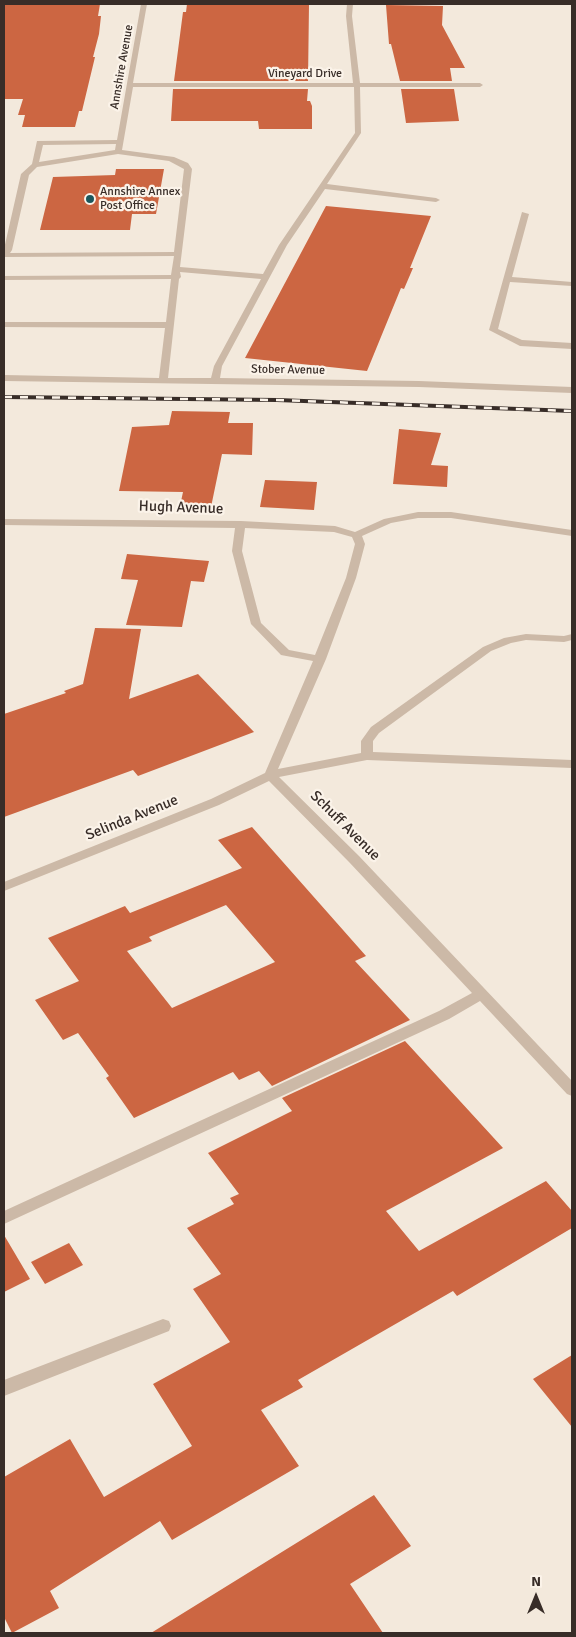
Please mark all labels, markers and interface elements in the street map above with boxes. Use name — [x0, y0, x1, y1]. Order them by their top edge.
street label: Annshire Avenue — [107, 23, 137, 111]
street label: Vineyard Drive — [268, 67, 342, 81]
place label: Annshire Annex Post Office — [100, 185, 180, 213]
marker: Annshire Annex Post Office — [84, 193, 96, 205]
street label: Stober Avenue — [251, 362, 325, 378]
street label: Hugh Avenue — [138, 498, 224, 518]
street label: Schuff Avenue — [306, 787, 384, 865]
street label: Selinda Avenue — [83, 791, 181, 845]
north arrow — [511, 1572, 561, 1622]
text: N — [531, 1573, 541, 1590]

